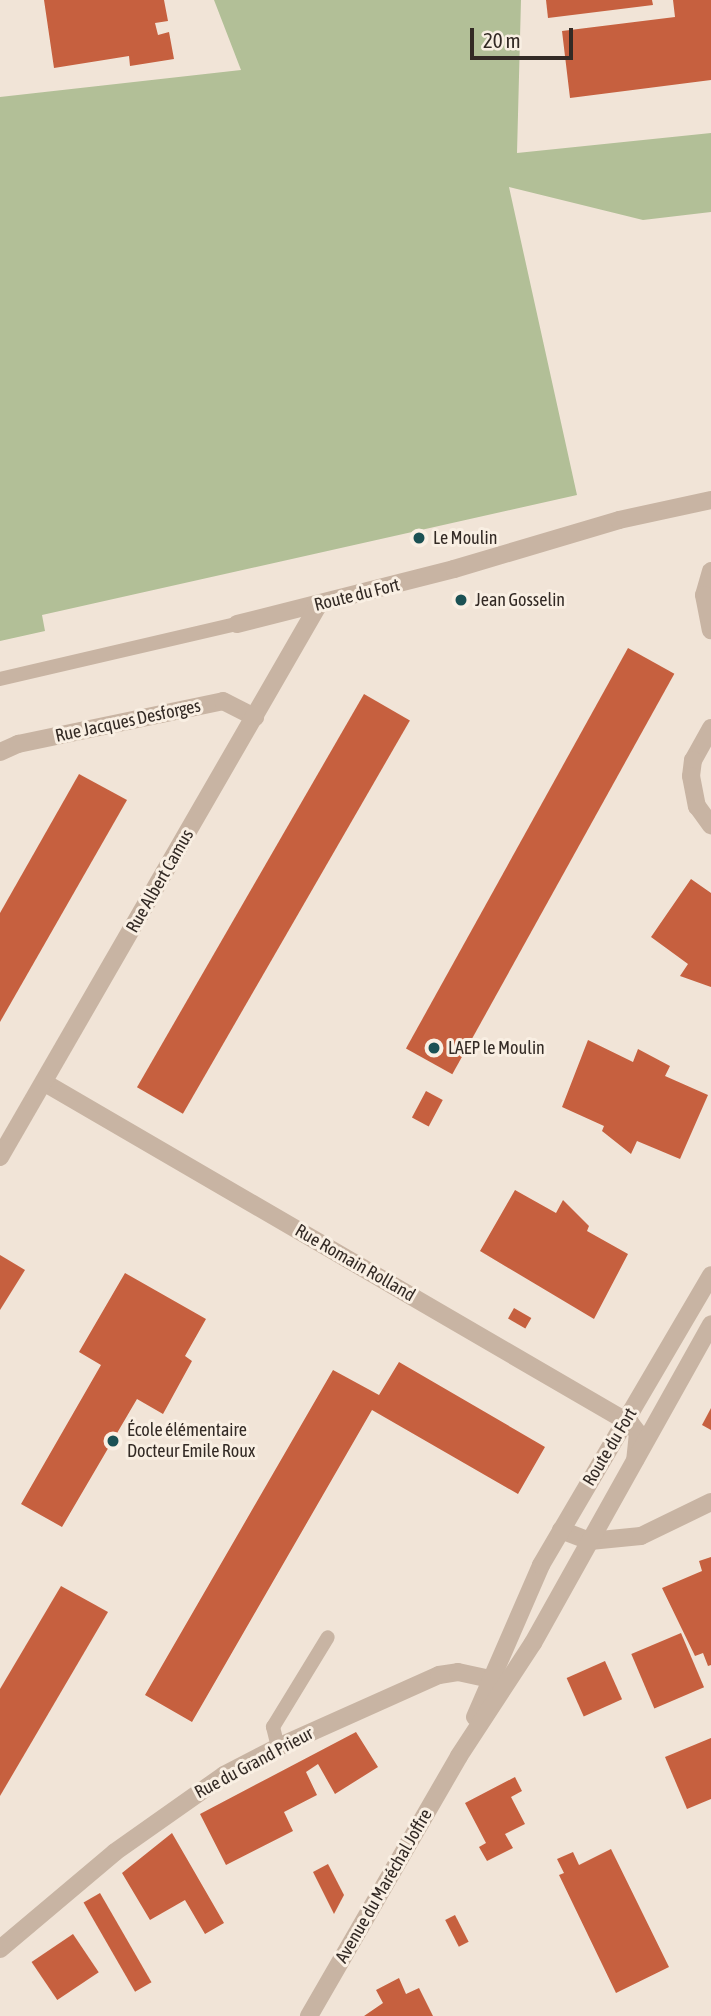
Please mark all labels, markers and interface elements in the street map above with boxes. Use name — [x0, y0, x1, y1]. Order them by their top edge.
scale bar — [473, 14, 576, 58]
text: 20 m — [483, 28, 521, 52]
place label: Le Moulin — [433, 527, 497, 549]
marker: Le Moulin — [411, 530, 427, 546]
street label: Route du Fort — [312, 574, 402, 616]
place label: Jean Gosselin — [475, 589, 565, 611]
marker: Jean Gosselin — [453, 592, 469, 608]
street label: Rue Jacques Desforges — [53, 695, 203, 747]
street label: Rue Albert Camus — [122, 825, 198, 937]
place label: LAEP le Moulin — [448, 1037, 545, 1059]
marker: LAEP le Moulin — [426, 1040, 442, 1056]
street label: Rue Romain Rolland — [291, 1220, 419, 1306]
street label: Route du Fort — [578, 1404, 642, 1490]
place label: École élémentaire Docteur Emile Roux — [127, 1420, 255, 1462]
marker: École élémentaire Docteur Emile Roux — [105, 1433, 121, 1449]
street label: Rue du Grand Prieur — [191, 1723, 317, 1803]
street label: Avenue du Maréchal Joffre — [331, 1805, 437, 1967]

